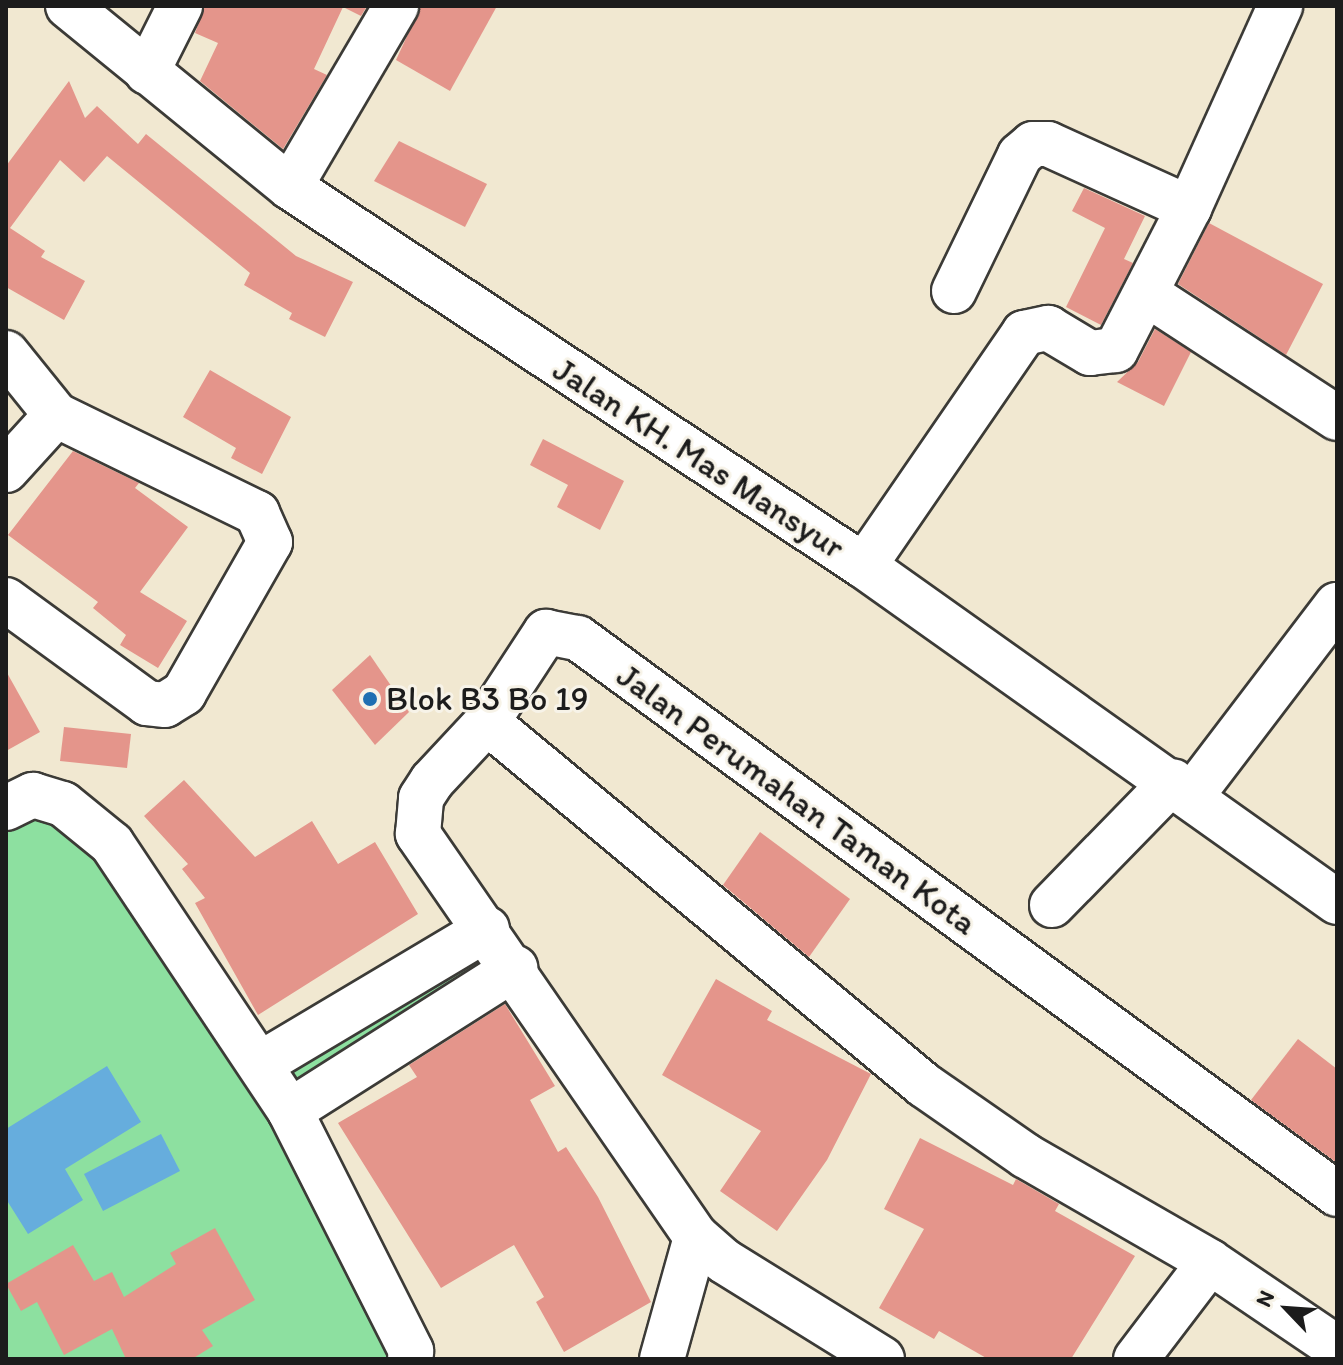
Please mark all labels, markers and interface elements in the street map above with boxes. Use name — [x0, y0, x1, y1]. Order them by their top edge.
street label: Jalan KH. Mas Mansyur — [545, 348, 853, 568]
street label: Jalan Perumahan Taman Kota — [610, 655, 984, 943]
place label: Blok B3 Bo 19 — [386, 679, 589, 719]
marker: Blok B3 Bo 19 — [361, 690, 379, 708]
north arrow — [1247, 1269, 1327, 1349]
text: N — [1249, 1286, 1280, 1311]

